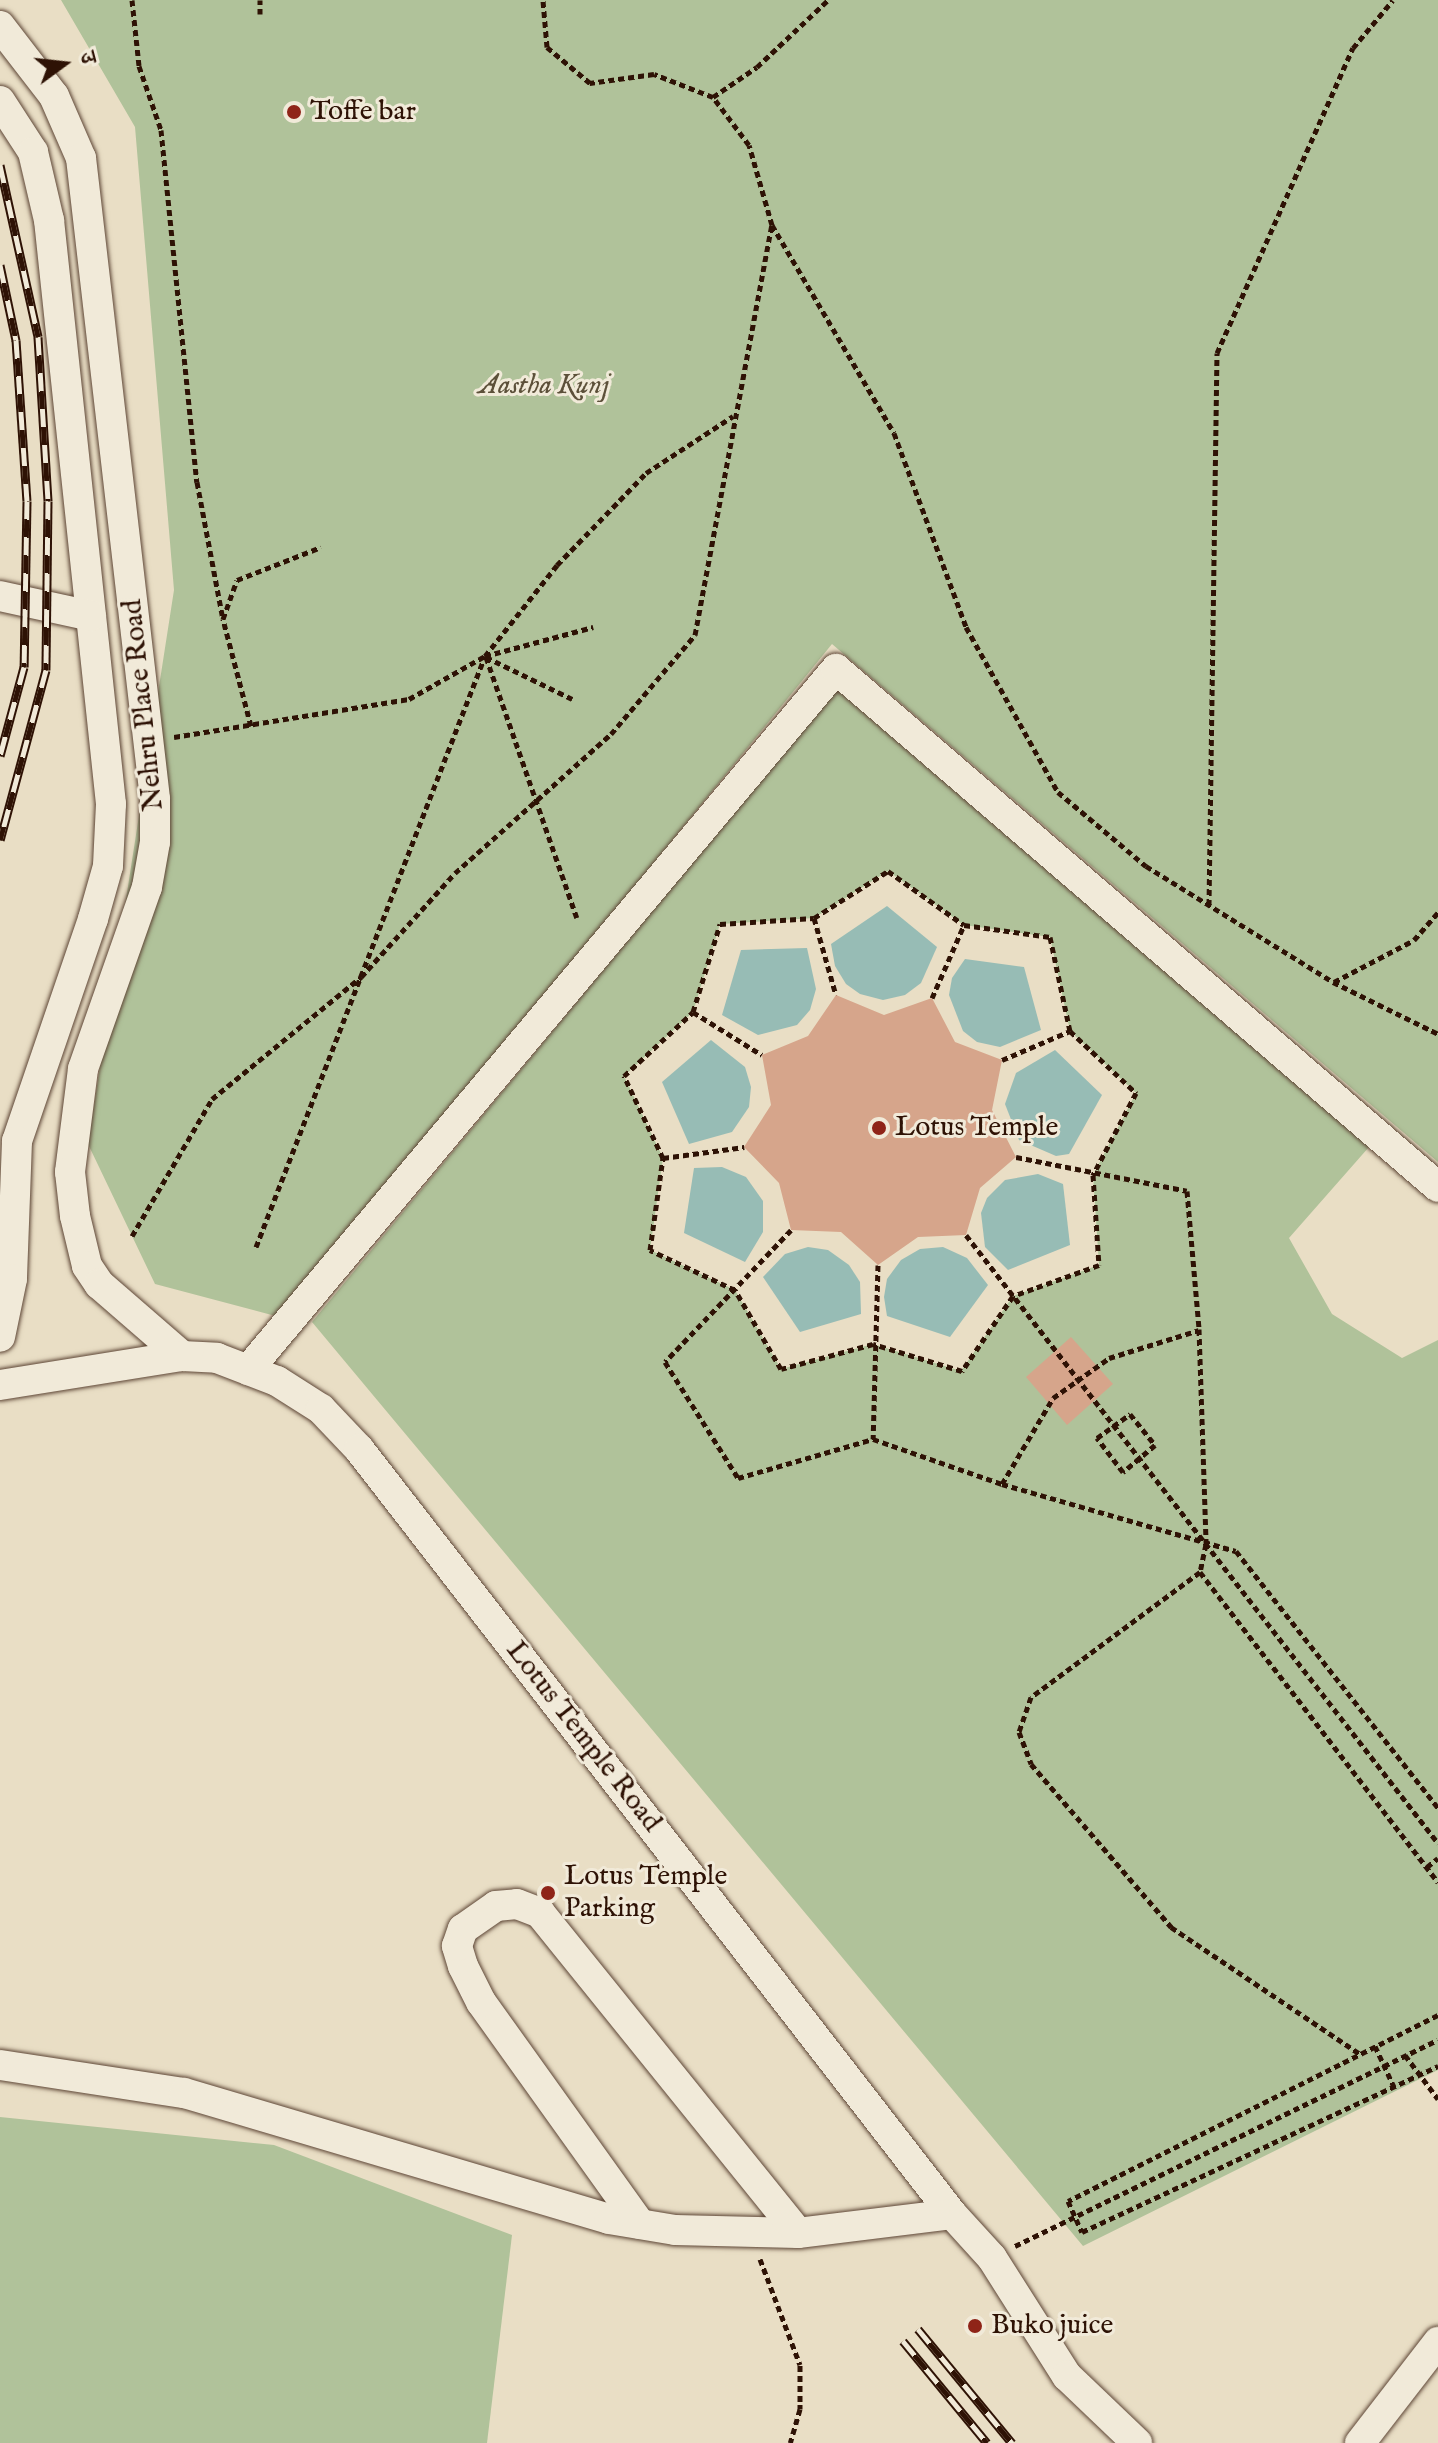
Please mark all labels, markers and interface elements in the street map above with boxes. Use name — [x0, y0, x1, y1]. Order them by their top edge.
north arrow — [24, 24, 104, 104]
text: उ — [72, 49, 102, 67]
place label: Toffe bar — [310, 95, 416, 129]
marker: Toffe bar — [285, 103, 303, 121]
park label: Aastha Kunj — [479, 369, 609, 403]
street label: Nehru Place Road — [116, 598, 172, 812]
place label: Lotus Temple — [895, 1111, 1058, 1145]
marker: Lotus Temple — [870, 1119, 888, 1137]
street label: Lotus Temple Road — [498, 1635, 668, 1839]
place label: Lotus Temple Parking — [564, 1860, 727, 1926]
marker: Lotus Temple Parking — [539, 1884, 557, 1902]
place label: Buko juice — [991, 2309, 1113, 2343]
marker: Buko juice — [966, 2317, 984, 2335]

